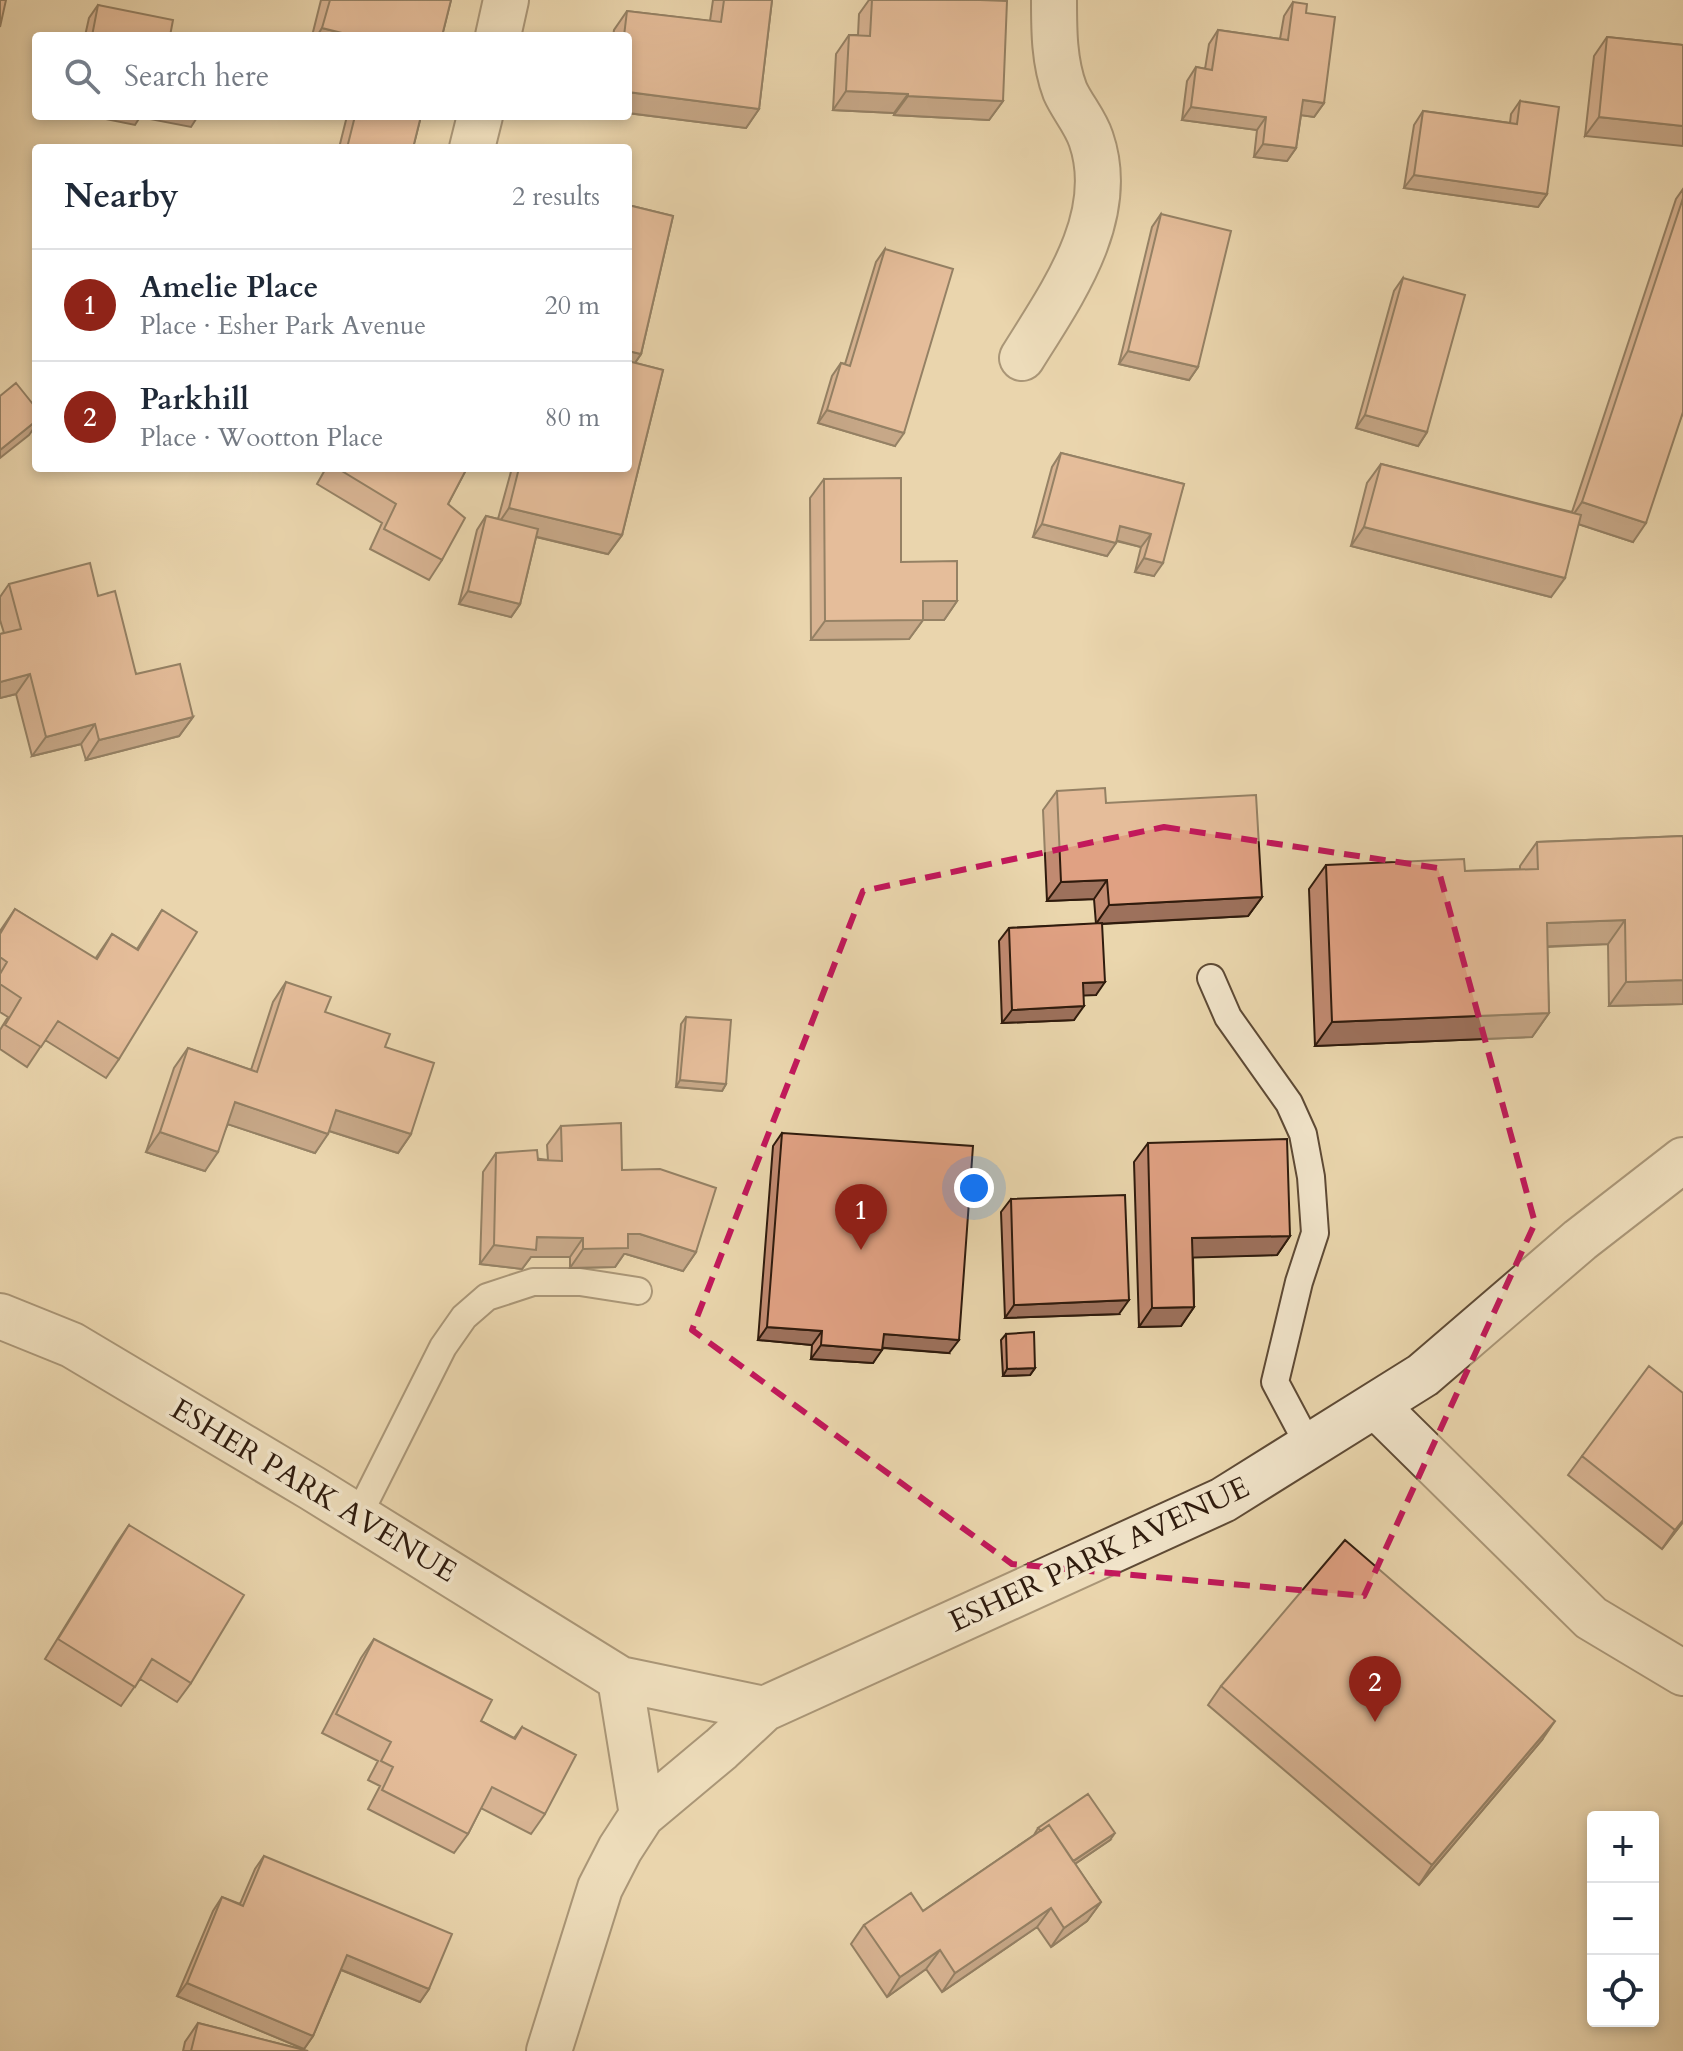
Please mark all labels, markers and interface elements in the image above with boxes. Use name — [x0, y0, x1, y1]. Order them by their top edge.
search box — [32, 32, 632, 120]
icon: search — [60, 54, 104, 98]
text: Search here — [124, 56, 269, 97]
text: Nearby — [64, 173, 179, 219]
text: 2 results — [512, 179, 600, 214]
text: Amelie Place — [140, 267, 318, 308]
text: 1 — [83, 288, 97, 323]
text: 20 m — [544, 288, 600, 323]
text: Place · Esher Park Avenue — [140, 308, 426, 343]
text: Parkhill — [140, 379, 249, 420]
text: 2 — [83, 400, 97, 435]
text: 80 m — [544, 400, 600, 435]
text: Place · Wootton Place — [140, 420, 383, 455]
your location — [954, 1168, 994, 1208]
pin: 1 — [835, 1184, 887, 1250]
street label: ESHER PARK AVENUE — [163, 1389, 464, 1592]
street label: ESHER PARK AVENUE — [942, 1467, 1256, 1642]
pin: 2 — [1349, 1656, 1401, 1722]
map controls — [1587, 1811, 1659, 2027]
button: + — [1587, 1811, 1659, 1883]
button: − — [1587, 1883, 1659, 1955]
button: locate — [1587, 1955, 1659, 2027]

